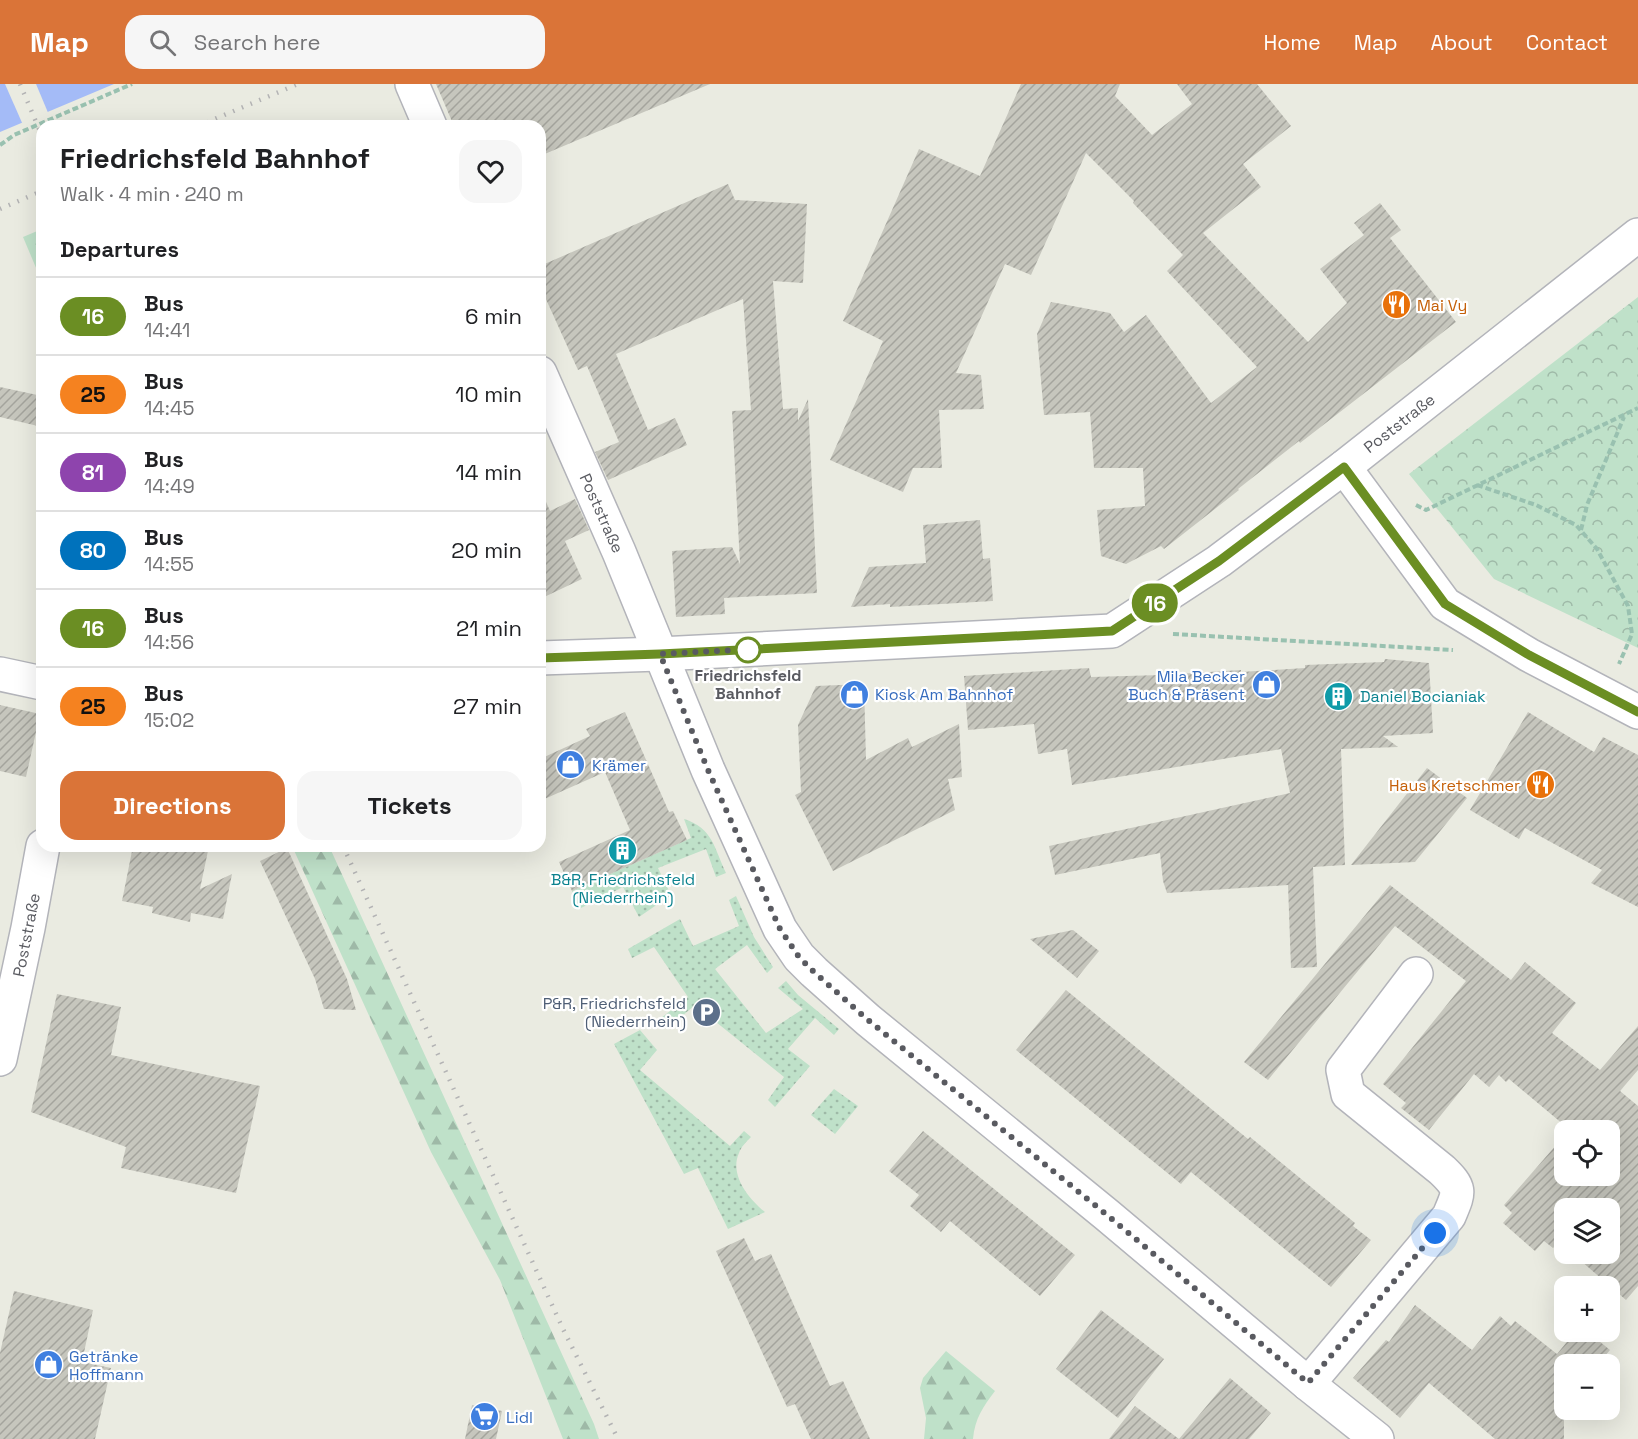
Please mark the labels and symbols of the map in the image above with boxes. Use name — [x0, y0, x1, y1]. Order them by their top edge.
restaurant icon: Mai Vy — [1380, 289, 1412, 321]
place label: Mai Vy — [1417, 295, 1467, 316]
street label: Poststraße — [1359, 389, 1439, 458]
street label: Poststraße — [575, 470, 628, 556]
line badge: 16 — [1128, 584, 1182, 622]
marker: Friedrichsfeld Bahnhof — [735, 637, 761, 663]
place label: Friedrichsfeld Bahnhof — [694, 665, 802, 704]
place label: Mila Becker Buch & Präsent — [1128, 666, 1245, 705]
shop icon: Mila Becker Buch & Präsent — [1250, 669, 1282, 701]
shop icon: Kiosk Am Bahnhof — [838, 678, 870, 710]
building icon: Daniel Bocianiak — [1323, 680, 1355, 712]
place label: Kiosk Am Bahnhof — [875, 684, 1013, 705]
place label: Daniel Bocianiak — [1360, 686, 1486, 707]
shop icon: Krämer — [555, 749, 587, 781]
place label: Krämer — [592, 755, 646, 776]
restaurant icon: Haus Kretschmer — [1525, 769, 1557, 801]
place label: Haus Kretschmer — [1389, 775, 1520, 796]
building icon: B&R, Friedrichsfeld (Niederrhein) — [607, 835, 639, 867]
place label: B&R, Friedrichsfeld (Niederrhein) — [551, 869, 695, 908]
street label: Poststraße — [8, 891, 45, 979]
place label: P&R, Friedrichsfeld (Niederrhein) — [543, 993, 686, 1032]
parking icon: P&R, Friedrichsfeld (Niederrhein) — [691, 996, 723, 1028]
your location — [1420, 1218, 1450, 1248]
place label: Getränke Hoffmann — [69, 1346, 144, 1385]
shop icon: Getränke Hoffmann — [32, 1349, 64, 1381]
supermarket icon: Lidl — [469, 1401, 501, 1433]
place label: Lidl — [506, 1407, 533, 1428]

